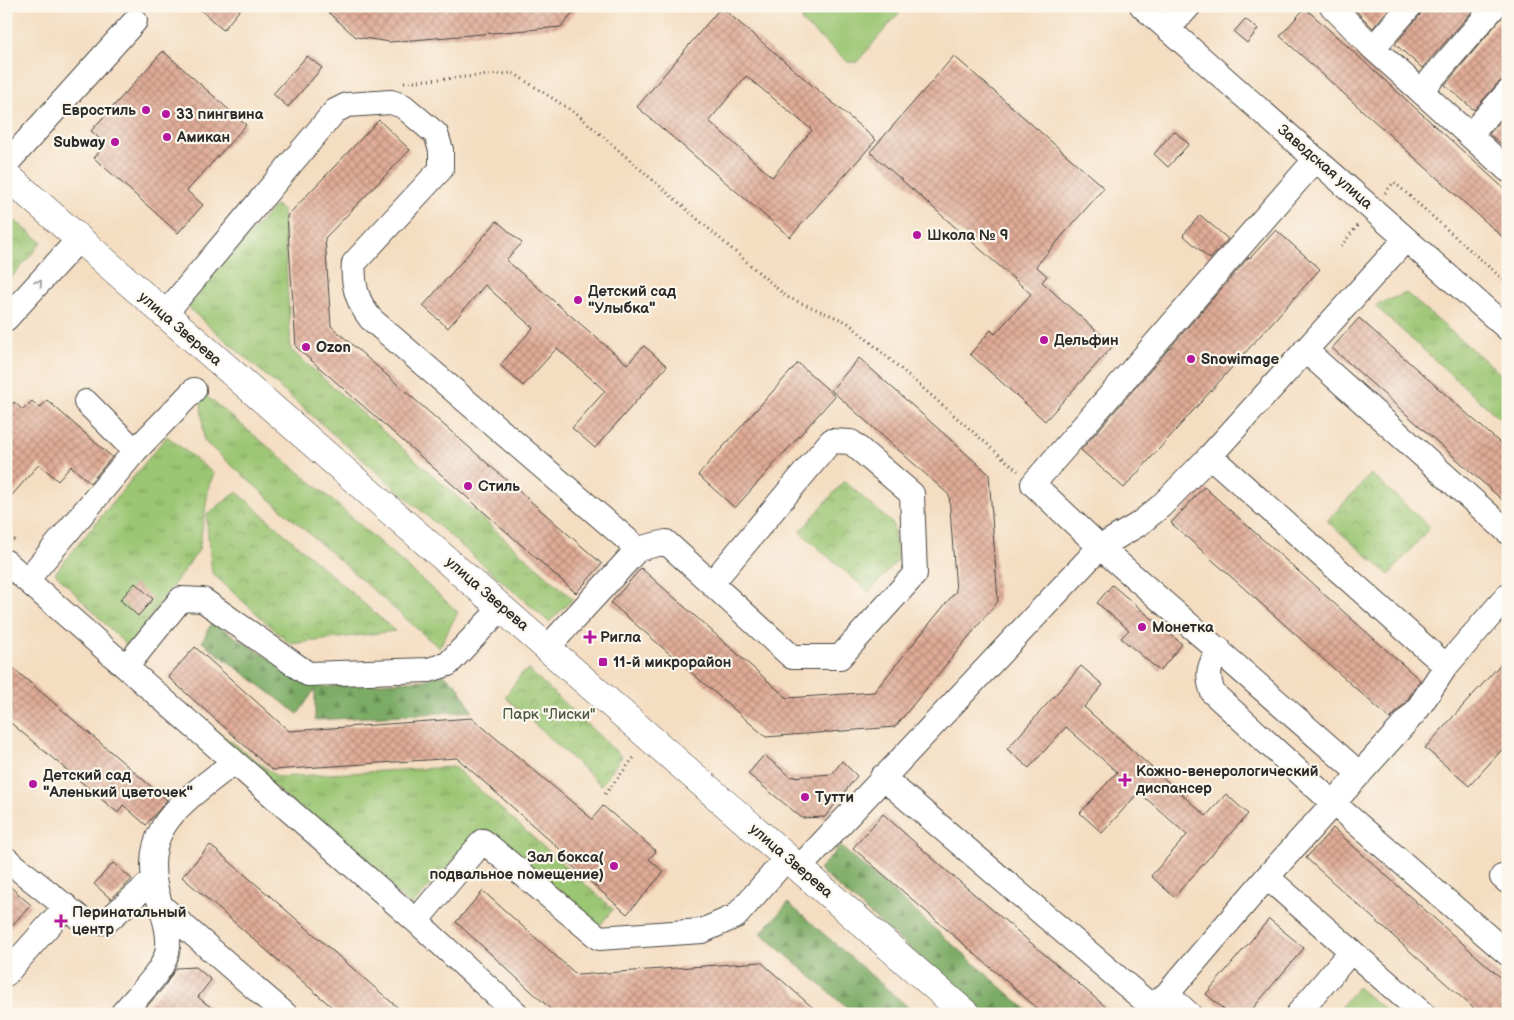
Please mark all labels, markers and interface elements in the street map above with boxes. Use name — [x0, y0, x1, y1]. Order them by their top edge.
place label: Евростиль — [62, 101, 136, 120]
marker: Евростиль — [140, 104, 152, 116]
place label: 33 пингвина — [176, 105, 264, 124]
marker: 33 пингвина — [160, 108, 172, 120]
street label: Заводская улица — [1274, 121, 1377, 214]
place label: Амикан — [176, 128, 230, 147]
marker: Амикан — [161, 131, 173, 143]
place label: Subway — [54, 133, 105, 152]
marker: Subway — [109, 136, 121, 148]
place label: Школа № 9 — [927, 226, 1009, 245]
marker: Школа № 9 — [911, 229, 923, 241]
one-way arrow — [33, 280, 42, 289]
place label: Детский сад "Улыбка" — [588, 282, 676, 318]
street label: улица Зверева — [134, 288, 226, 370]
marker: Детский сад "Улыбка" — [572, 294, 584, 306]
place label: Дельфин — [1054, 331, 1119, 350]
marker: Дельфин — [1038, 334, 1050, 346]
place label: Ozon — [316, 338, 351, 357]
marker: Ozon — [300, 341, 312, 353]
place label: Snowimage — [1201, 350, 1279, 369]
marker: Snowimage — [1185, 353, 1197, 365]
place label: Стиль — [478, 477, 520, 496]
marker: Стиль — [462, 480, 474, 492]
street label: улица Зверева — [441, 553, 533, 635]
place label: Монетка — [1152, 618, 1214, 637]
marker: Монетка — [1136, 621, 1148, 633]
place label: Ригла — [600, 628, 641, 647]
marker: Ригла — [584, 631, 596, 643]
place label: 11-й микрорайон — [613, 653, 731, 672]
marker: 11-й микрорайон — [597, 656, 609, 668]
park label: Парк "Лиски" — [502, 705, 596, 724]
place label: Кожно-венерологический диспансер — [1135, 762, 1318, 798]
place label: Детский сад "Аленький цветочек" — [43, 766, 193, 802]
marker: Кожно-венерологический диспансер — [1118, 773, 1132, 787]
marker: Детский сад "Аленький цветочек" — [27, 778, 39, 790]
place label: Тутти — [815, 788, 854, 807]
marker: Тутти — [799, 791, 811, 803]
street label: улица Зверева — [745, 820, 837, 902]
place label: Зал бокса( подвальное помещение) — [429, 848, 604, 884]
marker: Зал бокса( подвальное помещение) — [608, 860, 620, 872]
place label: Перинатальный центр — [72, 903, 186, 939]
marker: Перинатальный центр — [54, 914, 68, 928]

